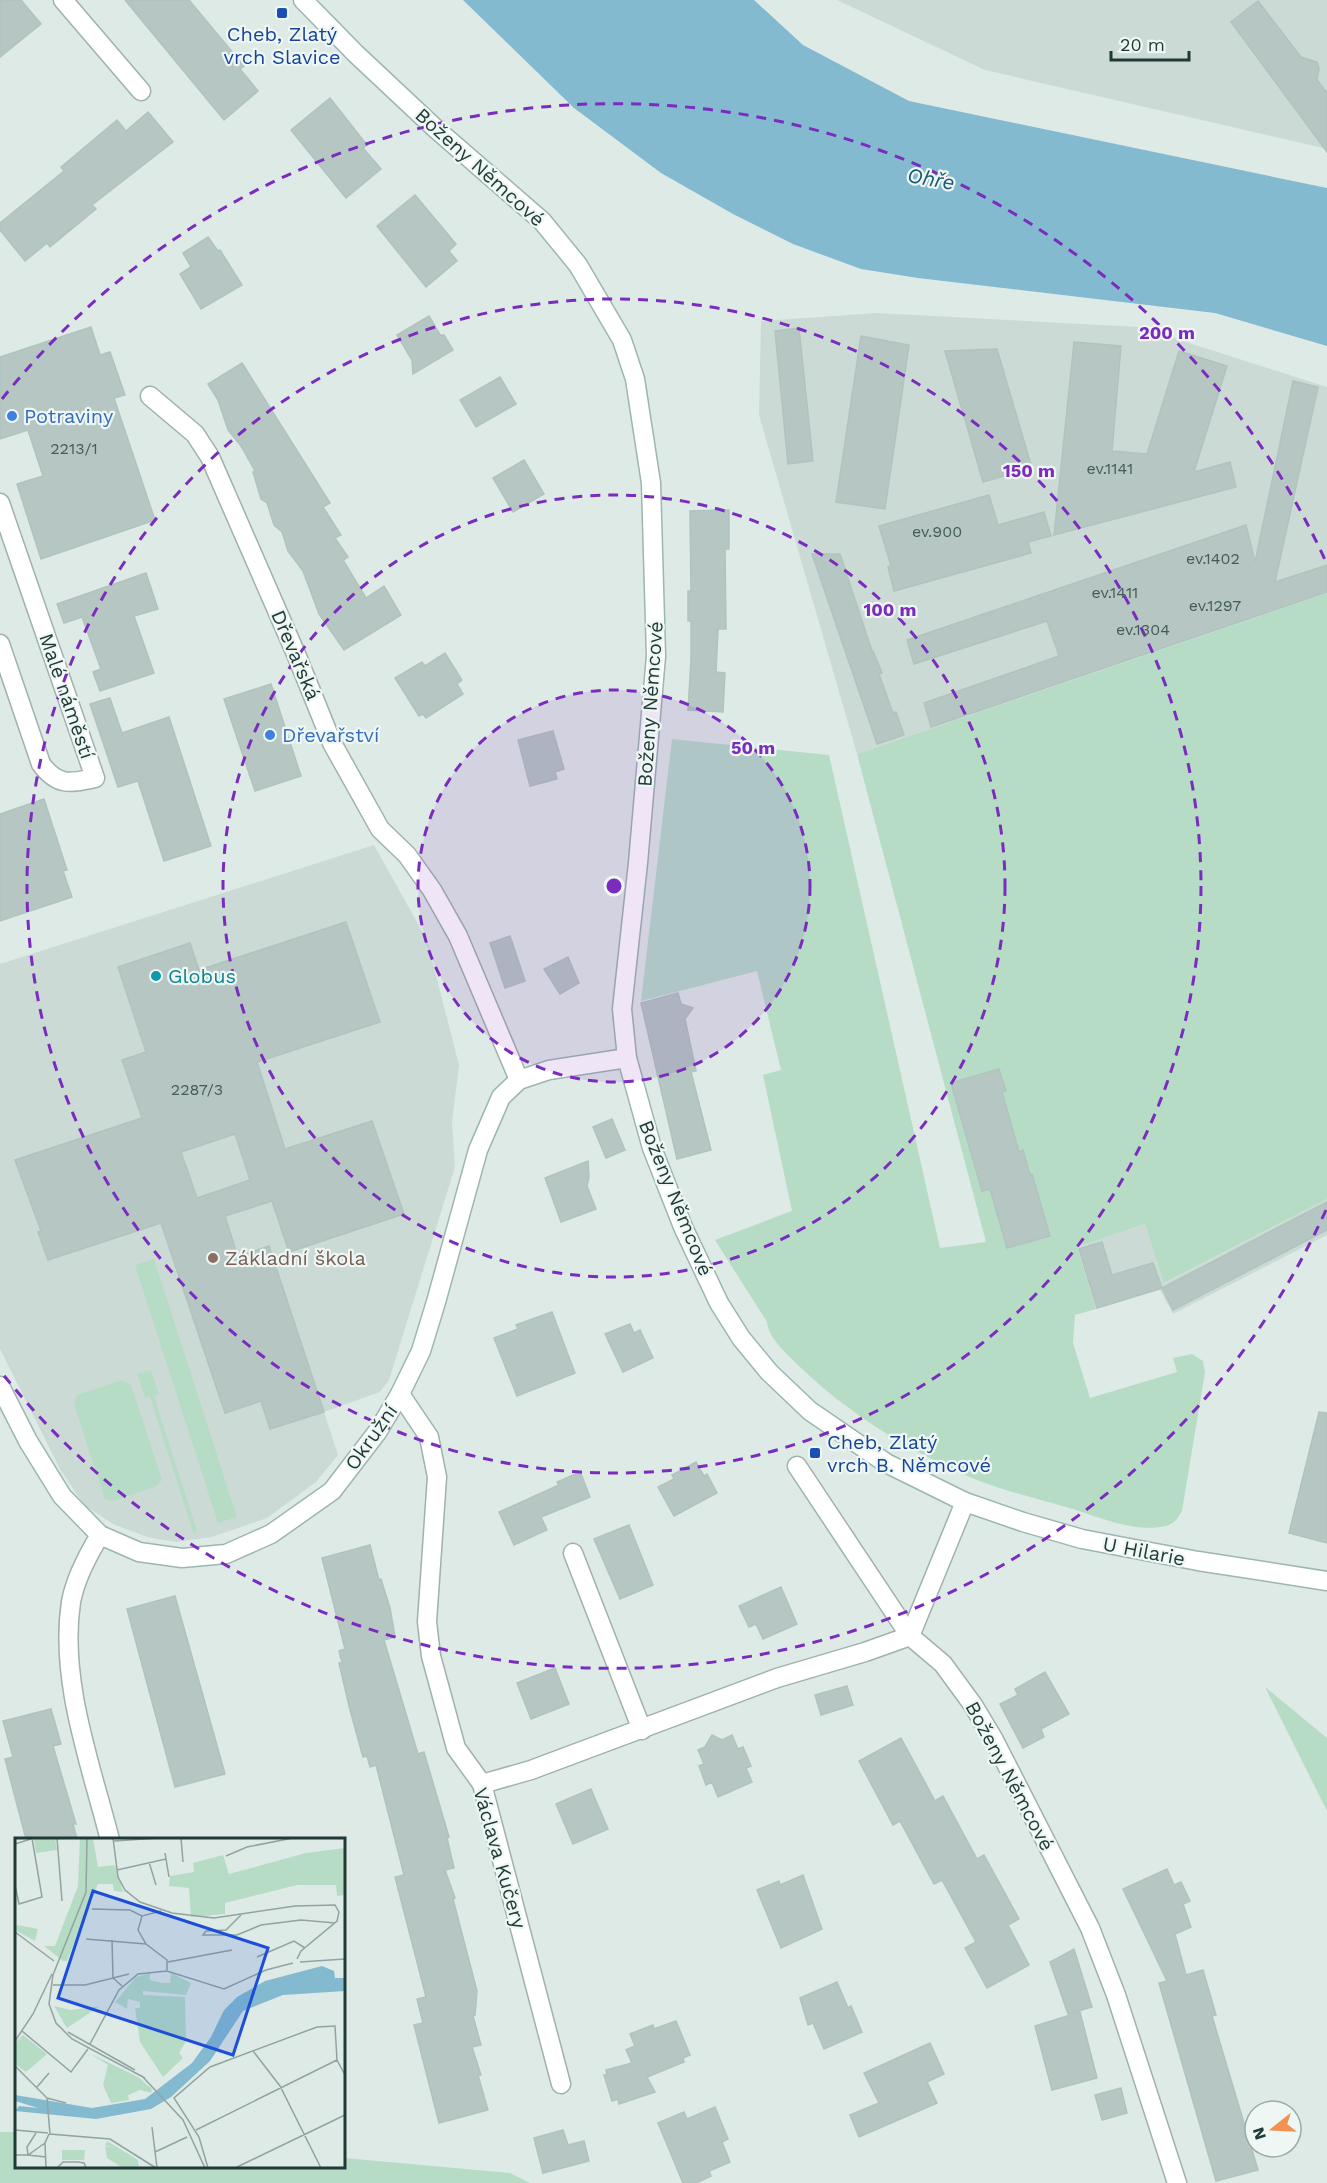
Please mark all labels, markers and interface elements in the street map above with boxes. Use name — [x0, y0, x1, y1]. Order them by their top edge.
marker: Cheb, Zlatý vrch Slavice — [275, 6, 289, 20]
place label: Cheb, Zlatý vrch Slavice — [223, 22, 341, 69]
scale bar — [1111, 24, 1189, 62]
text: 20 m — [1120, 34, 1165, 55]
street label: Boženy Němcové — [410, 103, 550, 231]
water label: Ohře — [905, 162, 957, 195]
text: 200 m — [1139, 322, 1195, 343]
place label: Potraviny — [24, 404, 114, 428]
marker: Potraviny — [5, 409, 19, 423]
house number: 2213/1 — [50, 439, 98, 458]
house number: ev.1141 — [1087, 459, 1133, 478]
text: 150 m — [1003, 460, 1055, 481]
house number: ev.900 — [912, 522, 962, 541]
house number: ev.1402 — [1186, 549, 1240, 568]
house number: ev.1411 — [1092, 583, 1138, 602]
house number: ev.1297 — [1189, 596, 1241, 615]
text: 100 m — [863, 599, 917, 620]
street label: Dřevařská — [266, 606, 326, 704]
street label: Boženy Němcové — [632, 620, 668, 788]
house number: ev.1304 — [1116, 620, 1170, 639]
street label: Malé náměstí — [34, 630, 100, 762]
place label: Dřevařství — [282, 723, 379, 747]
marker: Dřevařství — [263, 728, 277, 742]
text: 50 m — [731, 737, 775, 758]
centre of rings — [604, 876, 624, 896]
place label: Globus — [168, 964, 236, 988]
marker: Globus — [149, 969, 163, 983]
house number: 2287/3 — [171, 1080, 223, 1099]
street label: Boženy Němcové — [634, 1117, 718, 1279]
place label: Základní škola — [225, 1246, 366, 1270]
marker: Základní škola — [206, 1251, 220, 1265]
street label: Okružní — [340, 1399, 402, 1475]
place label: Cheb, Zlatý vrch B. Němcové — [827, 1430, 991, 1477]
marker: Cheb, Zlatý vrch B. Němcové — [808, 1446, 822, 1460]
street label: U Hilarie — [1101, 1531, 1187, 1571]
street label: Boženy Němcové — [960, 1697, 1060, 1855]
street label: Václava Kučery — [468, 1785, 532, 1932]
inset map — [15, 1838, 345, 2168]
north arrow — [1243, 2099, 1303, 2159]
text: N — [1248, 2125, 1270, 2142]

